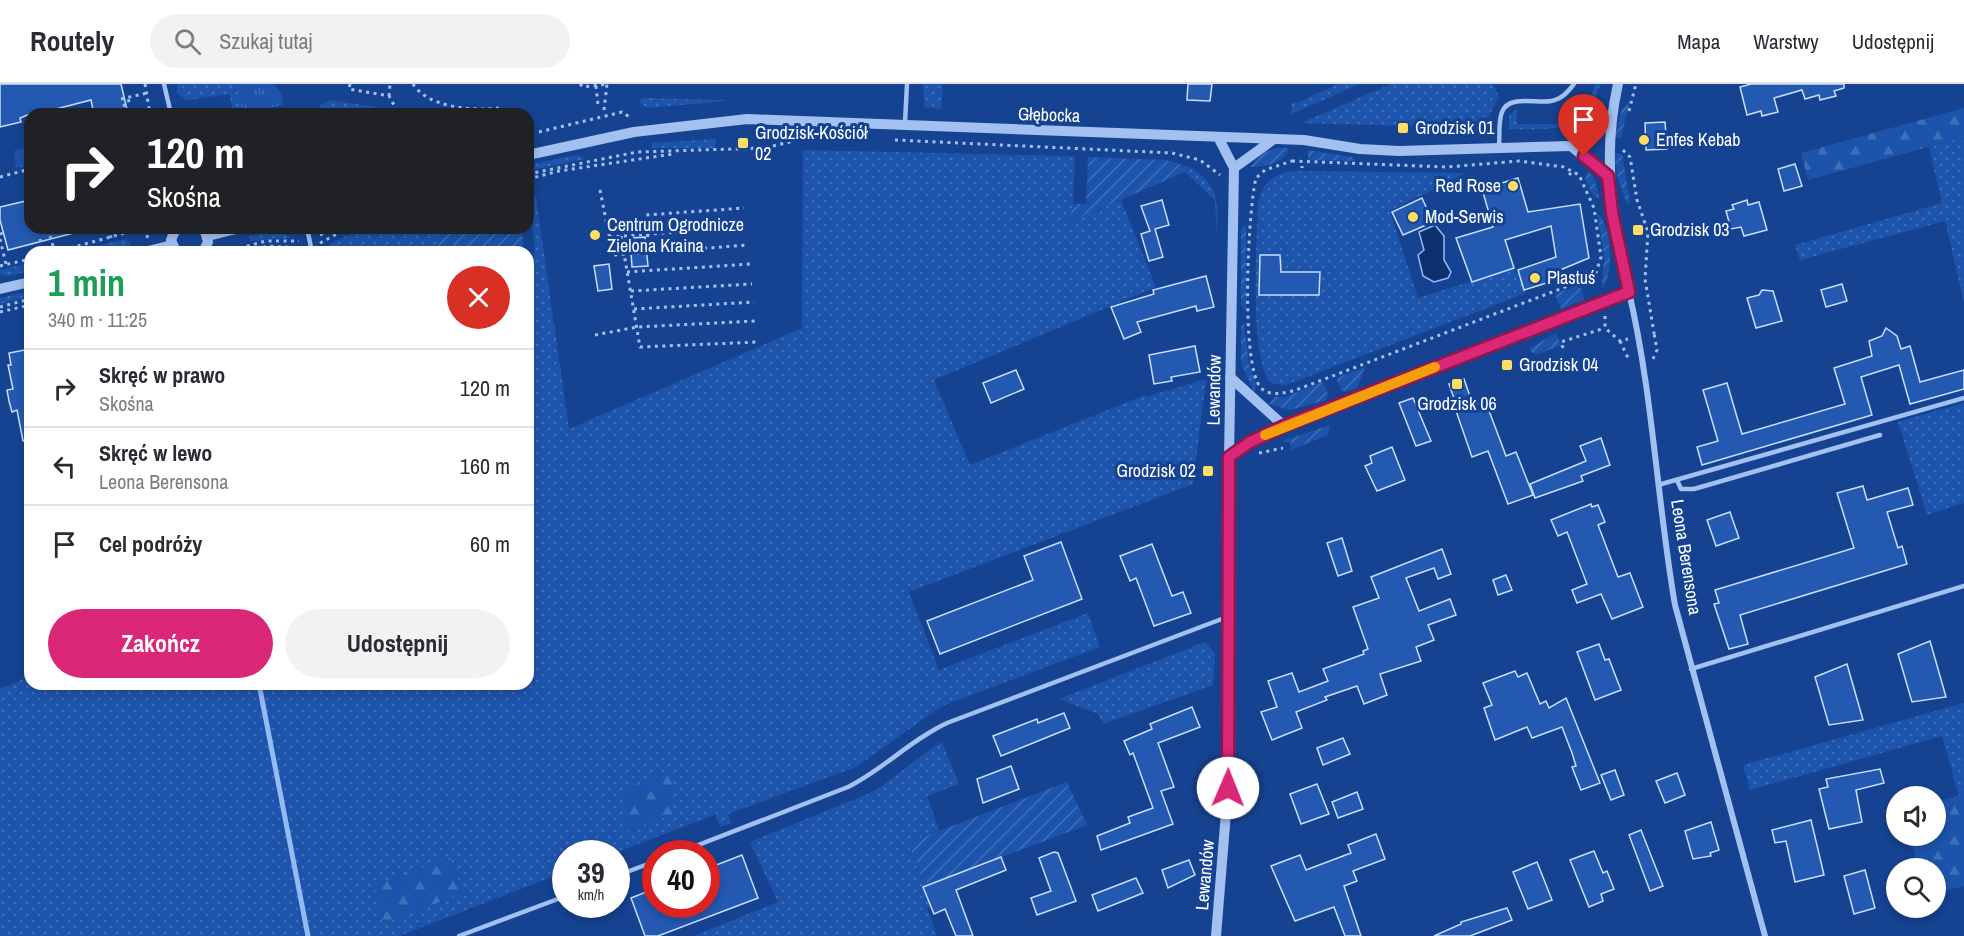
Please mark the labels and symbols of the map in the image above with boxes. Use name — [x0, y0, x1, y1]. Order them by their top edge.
pin — [1558, 94, 1609, 156]
street label: Głębocka — [1017, 101, 1081, 128]
place label: Grodzisk 01 — [1415, 115, 1495, 140]
place label: Grodzisk-Kościół 02 — [755, 120, 868, 166]
marker: Grodzisk 01 — [1396, 121, 1410, 135]
place label: Enfes Kebab — [1656, 127, 1741, 152]
marker: Enfes Kebab — [1637, 133, 1651, 147]
marker: Grodzisk-Kościół 02 — [736, 136, 750, 150]
place label: Red Rose — [1435, 173, 1501, 198]
marker: Red Rose — [1506, 179, 1520, 193]
place label: Mod-Serwis — [1425, 204, 1504, 229]
marker: Mod-Serwis — [1406, 210, 1420, 224]
place label: Centrum Ogrodnicze Zielona Kraina — [607, 212, 744, 258]
place label: Grodzisk 03 — [1650, 217, 1730, 242]
marker: Grodzisk 03 — [1631, 223, 1645, 237]
marker: Centrum Ogrodnicze Zielona Kraina — [588, 228, 602, 242]
place label: Plastuś — [1547, 265, 1595, 290]
marker: Plastuś — [1528, 271, 1542, 285]
place label: Grodzisk 04 — [1519, 352, 1599, 377]
street label: Lewandów — [1200, 354, 1227, 425]
marker: Grodzisk 04 — [1500, 358, 1514, 372]
marker: Grodzisk 06 — [1450, 377, 1464, 391]
place label: Grodzisk 06 — [1417, 391, 1497, 416]
place label: Grodzisk 02 — [1116, 458, 1196, 483]
marker: Grodzisk 02 — [1201, 464, 1215, 478]
street label: Leona Berensona — [1665, 497, 1708, 616]
position arrow — [1196, 756, 1260, 820]
street label: Lewandów — [1189, 838, 1220, 911]
speed limit sign: 40 — [642, 840, 720, 918]

